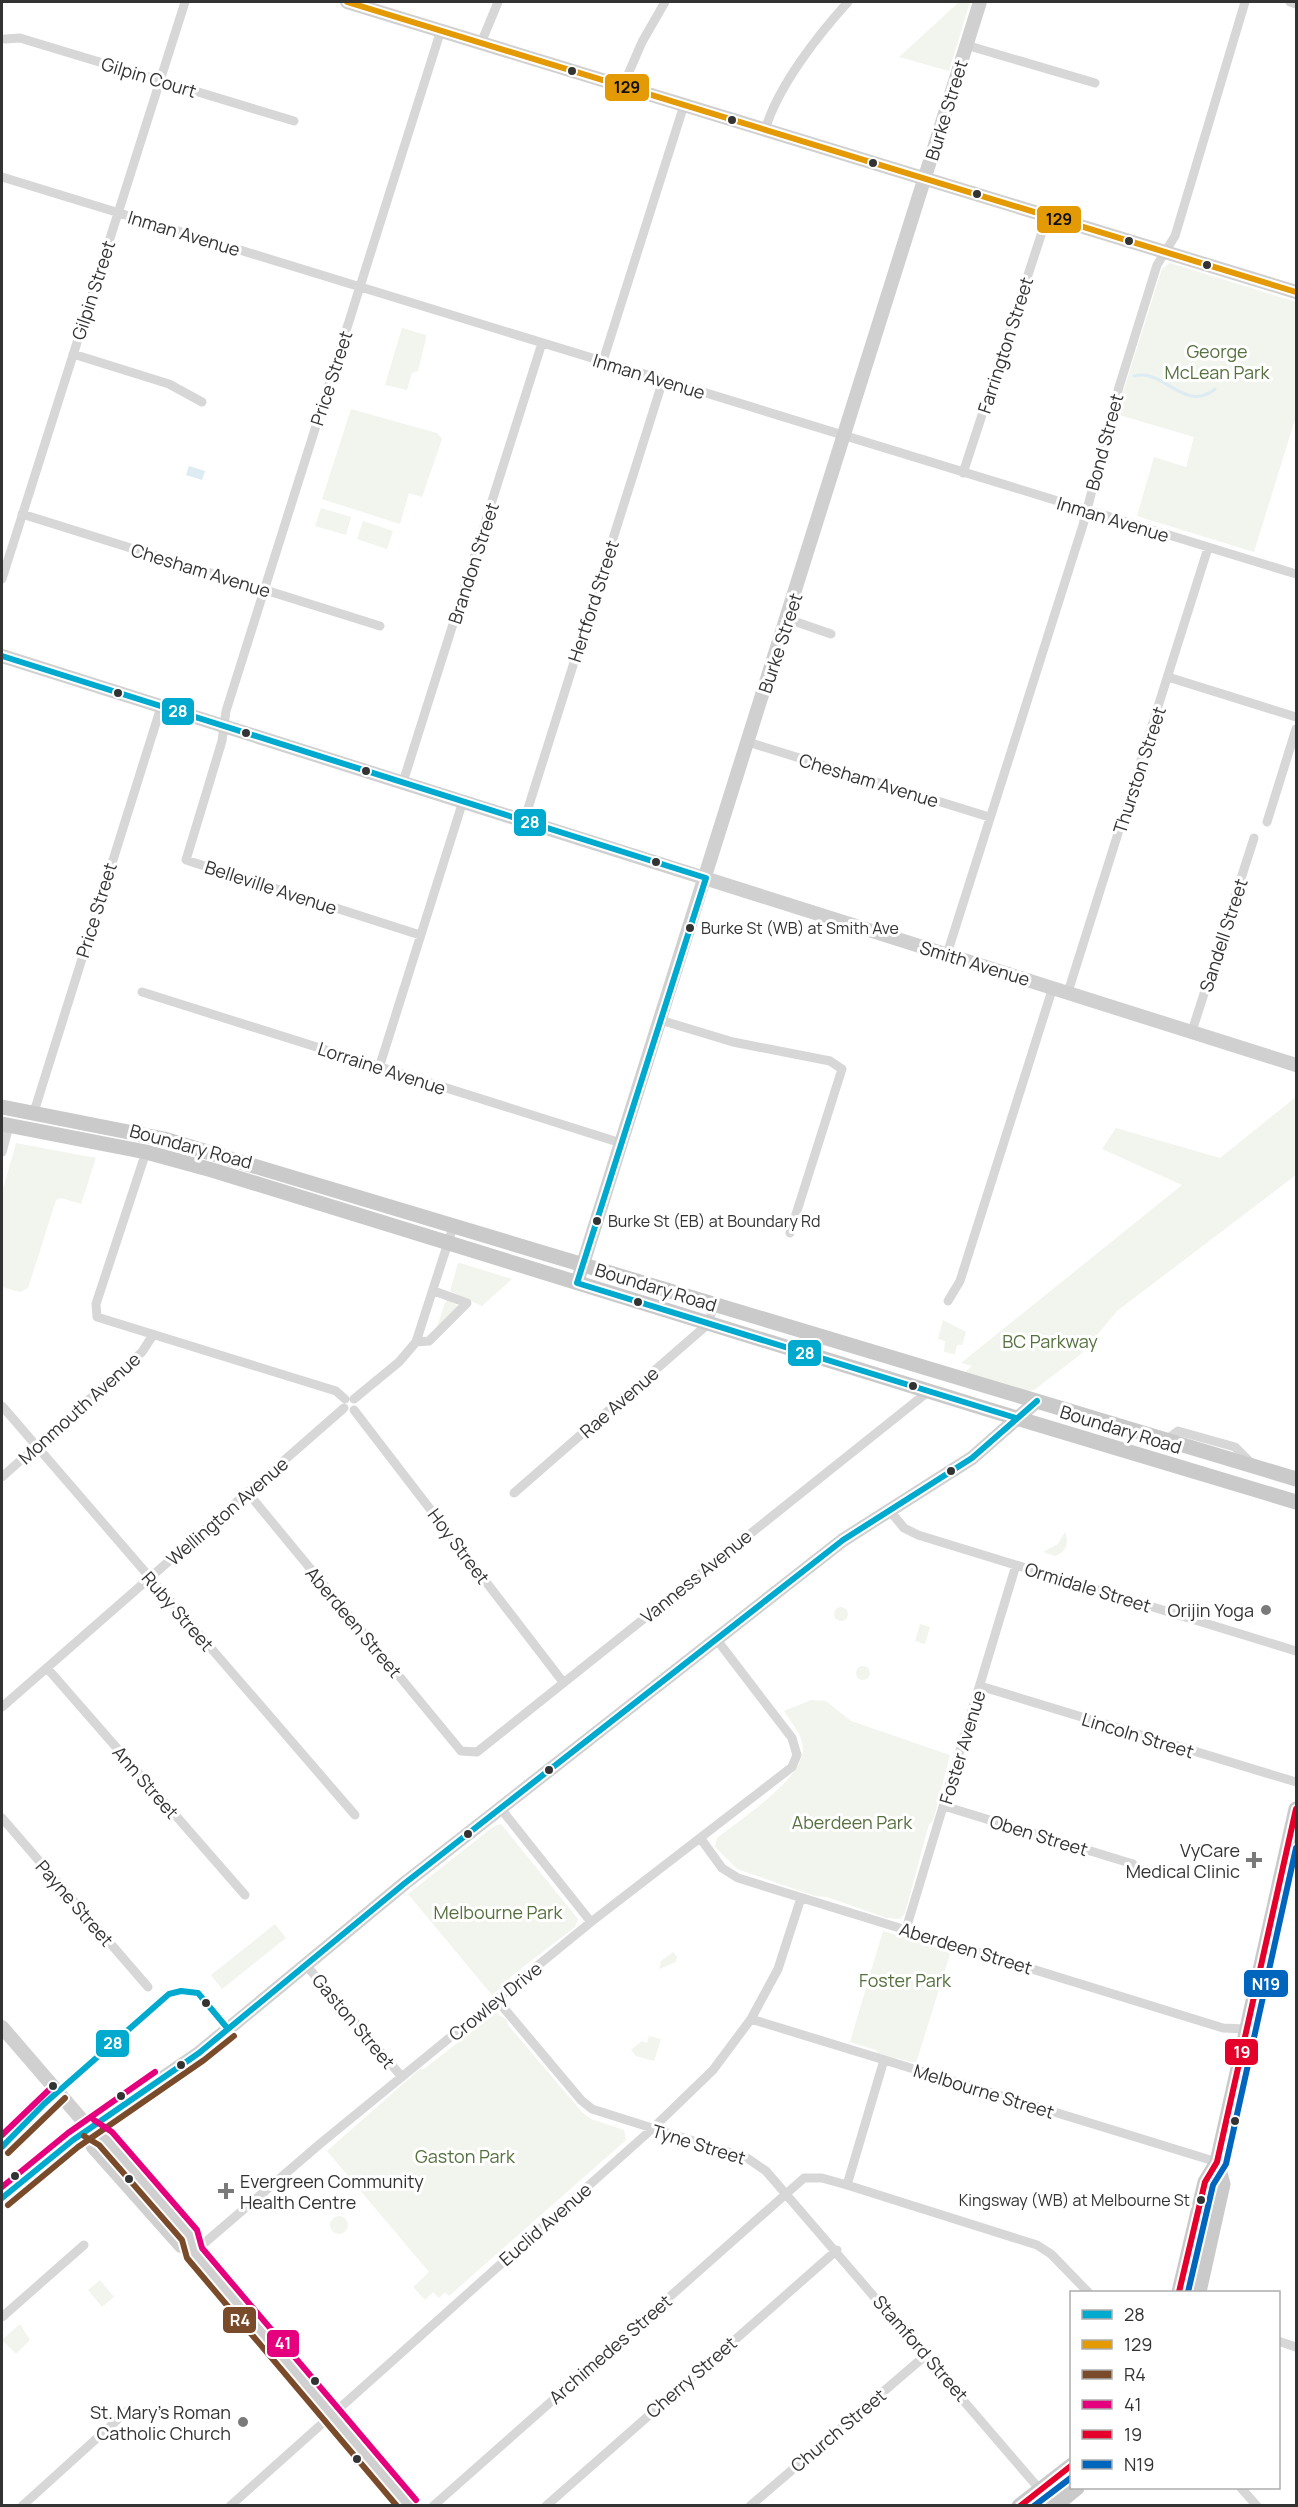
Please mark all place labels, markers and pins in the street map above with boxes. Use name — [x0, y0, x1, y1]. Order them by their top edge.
unlabelled marker — [566, 65, 578, 77]
unlabelled marker — [726, 114, 738, 126]
unlabelled marker — [867, 157, 879, 169]
unlabelled marker — [971, 188, 983, 200]
unlabelled marker — [1123, 235, 1135, 247]
unlabelled marker — [1201, 259, 1213, 271]
unlabelled marker — [112, 687, 124, 699]
unlabelled marker — [240, 727, 252, 739]
unlabelled marker — [360, 765, 372, 777]
unlabelled marker — [650, 856, 662, 868]
place label: Burke St (WB) at Smith Ave — [701, 917, 899, 939]
marker: Burke St (WB) at Smith Ave — [684, 922, 696, 934]
place label: Burke St (EB) at Boundary Rd — [608, 1210, 821, 1232]
marker: Burke St (EB) at Boundary Rd — [591, 1215, 603, 1227]
unlabelled marker — [632, 1296, 644, 1308]
unlabelled marker — [907, 1380, 919, 1392]
unlabelled marker — [945, 1465, 957, 1477]
place label: Orijin Yoga — [1167, 1598, 1254, 1622]
marker: Orijin Yoga — [1259, 1603, 1273, 1617]
unlabelled marker — [543, 1764, 555, 1776]
unlabelled marker — [462, 1828, 474, 1840]
place label: VyCare Medical Clinic — [1126, 1838, 1240, 1883]
marker: VyCare Medical Clinic — [1245, 1851, 1263, 1869]
unlabelled marker — [200, 1997, 212, 2009]
unlabelled marker — [175, 2059, 187, 2071]
unlabelled marker — [47, 2080, 59, 2092]
unlabelled marker — [115, 2090, 127, 2102]
unlabelled marker — [1229, 2115, 1241, 2127]
place label: Evergreen Community Health Centre — [240, 2169, 424, 2214]
unlabelled marker — [9, 2170, 21, 2182]
unlabelled marker — [123, 2173, 135, 2185]
marker: Evergreen Community Health Centre — [217, 2182, 235, 2200]
place label: Kingsway (WB) at Melbourne St — [959, 2189, 1190, 2211]
marker: Kingsway (WB) at Melbourne St — [1195, 2194, 1207, 2206]
unlabelled marker — [309, 2375, 321, 2387]
place label: St. Mary's Roman Catholic Church — [90, 2400, 231, 2445]
marker: St. Mary's Roman Catholic Church — [236, 2415, 250, 2429]
unlabelled marker — [351, 2453, 363, 2465]

